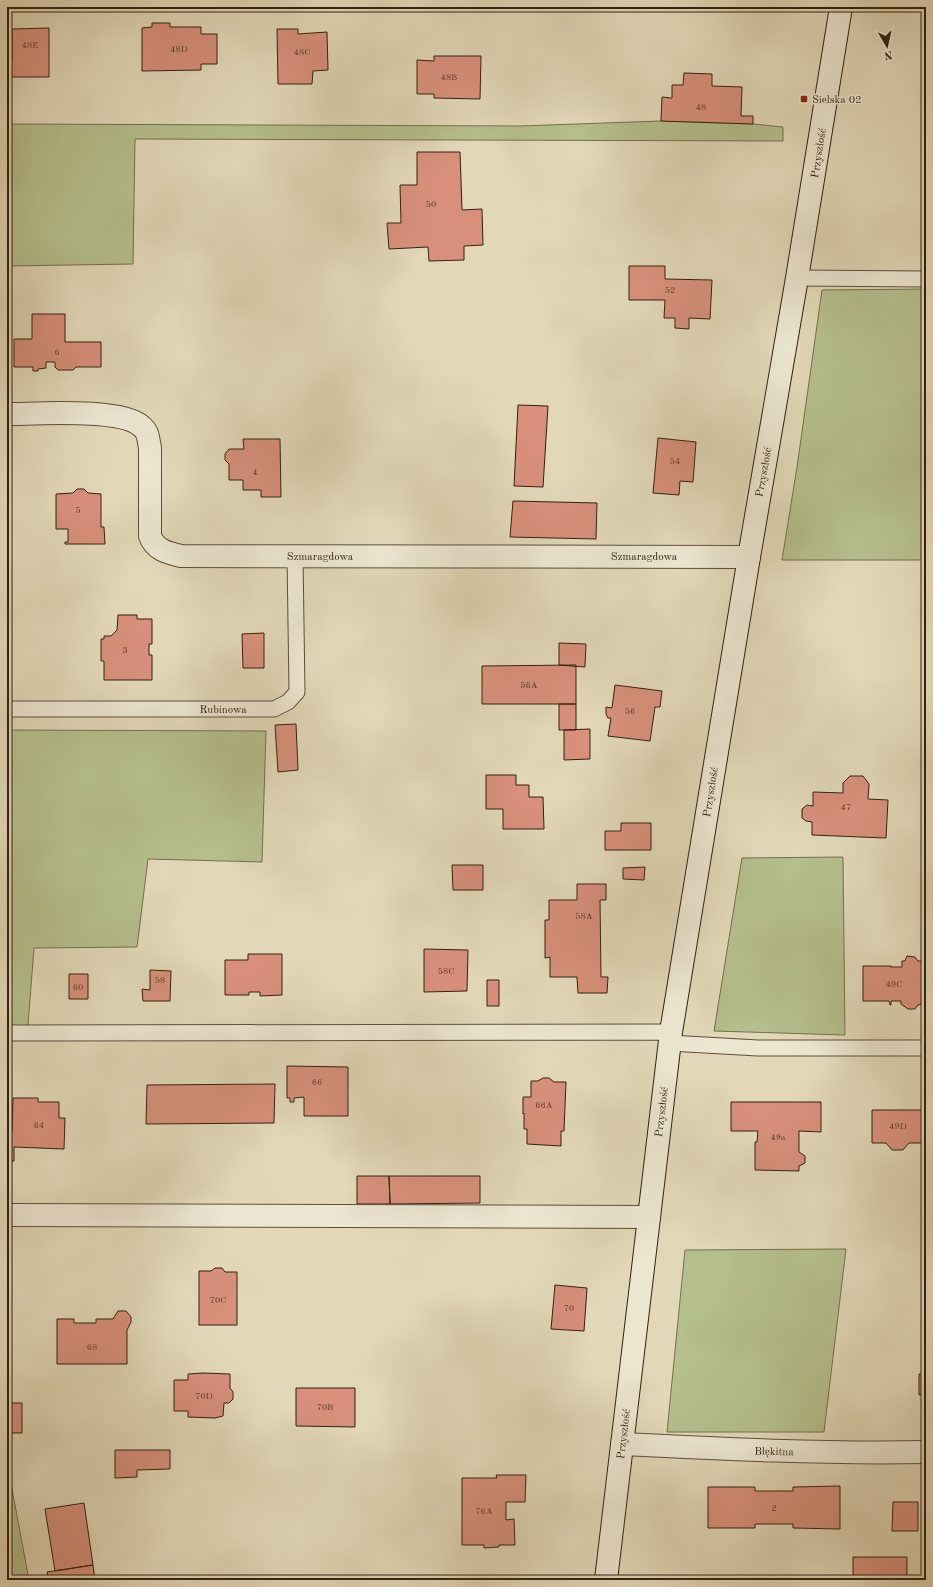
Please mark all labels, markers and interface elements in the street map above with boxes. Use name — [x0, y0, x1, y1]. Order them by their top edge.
north arrow — [867, 26, 907, 66]
house number: 48E — [22, 41, 38, 50]
house number: 48D — [170, 45, 188, 54]
house number: 48C — [294, 48, 310, 57]
text: N — [883, 48, 893, 61]
house number: 48B — [441, 73, 457, 82]
marker: Sielska 02 — [799, 94, 809, 104]
place label: Sielska 02 — [812, 95, 862, 106]
house number: 48 — [696, 103, 706, 112]
street label: Przyszłość — [810, 127, 829, 179]
house number: 50 — [426, 200, 436, 209]
house number: 52 — [665, 286, 675, 295]
house number: 6 — [54, 348, 60, 357]
street label: Przyszłość — [755, 446, 774, 498]
house number: 54 — [670, 457, 680, 466]
house number: 4 — [252, 468, 258, 477]
house number: 5 — [75, 506, 81, 515]
street label: Szmaragdowa — [287, 552, 354, 563]
street label: Szmaragdowa — [611, 552, 678, 563]
house number: 3 — [122, 646, 128, 655]
house number: 56A — [520, 681, 538, 690]
street label: Rubinowa — [199, 705, 247, 716]
house number: 56 — [625, 707, 635, 716]
street label: Przyszłość — [702, 766, 721, 818]
house number: 47 — [841, 803, 851, 812]
house number: 58A — [575, 912, 593, 921]
house number: 58C — [438, 967, 454, 976]
house number: 58 — [155, 976, 165, 985]
house number: 49C — [886, 980, 902, 989]
house number: 60 — [73, 983, 83, 992]
house number: 66 — [312, 1078, 322, 1087]
street label: Przyszłość — [654, 1086, 671, 1138]
house number: 66A — [535, 1101, 553, 1110]
house number: 64 — [34, 1121, 44, 1130]
house number: 49D — [889, 1122, 907, 1131]
house number: 49a — [771, 1133, 786, 1142]
house number: 70C — [210, 1296, 226, 1305]
house number: 70 — [564, 1304, 574, 1313]
house number: 68 — [87, 1343, 97, 1352]
house number: 70D — [195, 1392, 213, 1401]
house number: 70B — [317, 1403, 333, 1412]
street label: Przyszłość — [616, 1408, 633, 1460]
street label: Błękitna — [754, 1447, 794, 1458]
house number: 2 — [771, 1504, 777, 1513]
house number: 76A — [475, 1507, 493, 1516]

